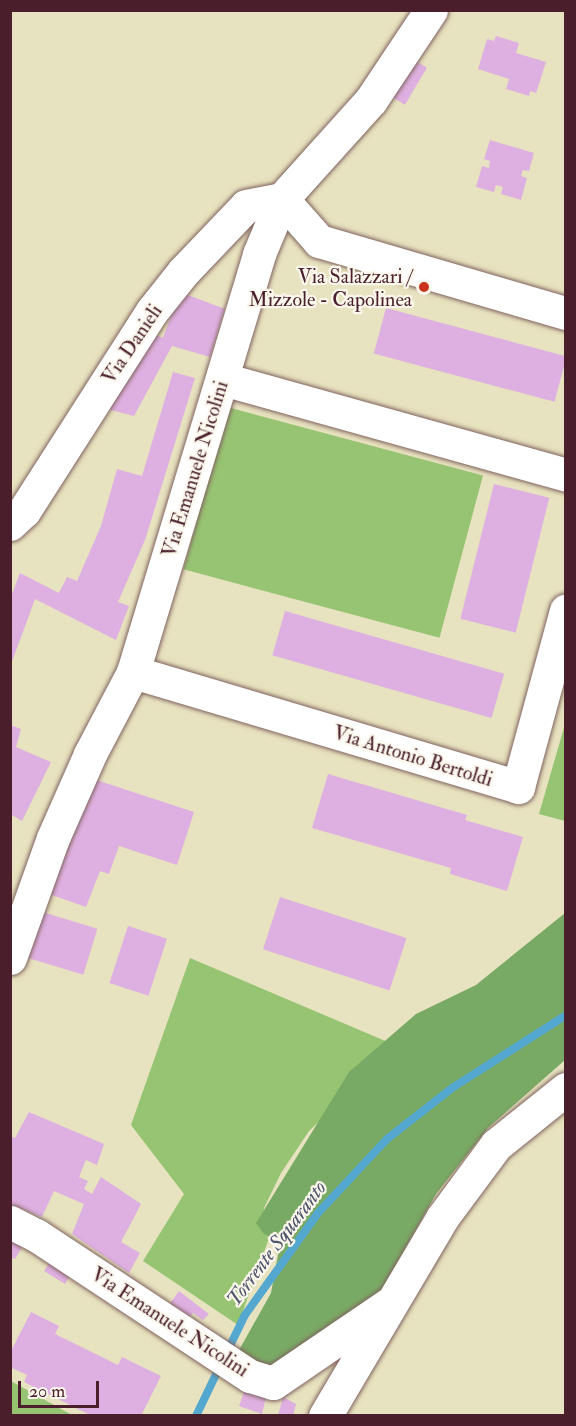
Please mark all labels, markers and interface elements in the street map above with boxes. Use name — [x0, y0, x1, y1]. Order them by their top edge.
place label: Via Salazzari / Mizzole - Capolinea — [248, 264, 412, 311]
marker: Via Salazzari / Mizzole - Capolinea — [417, 280, 431, 294]
street label: Via Danieli — [97, 300, 167, 388]
street label: Via Emanuele Nicolini — [157, 378, 233, 560]
street label: Via Antonio Bertoldi — [330, 720, 496, 792]
water label: Torrente Squaranto — [222, 1176, 332, 1312]
street label: Via Emanuele Nicolini — [87, 1262, 253, 1382]
scale bar — [21, 1369, 102, 1407]
text: 20 m — [29, 1380, 65, 1403]

